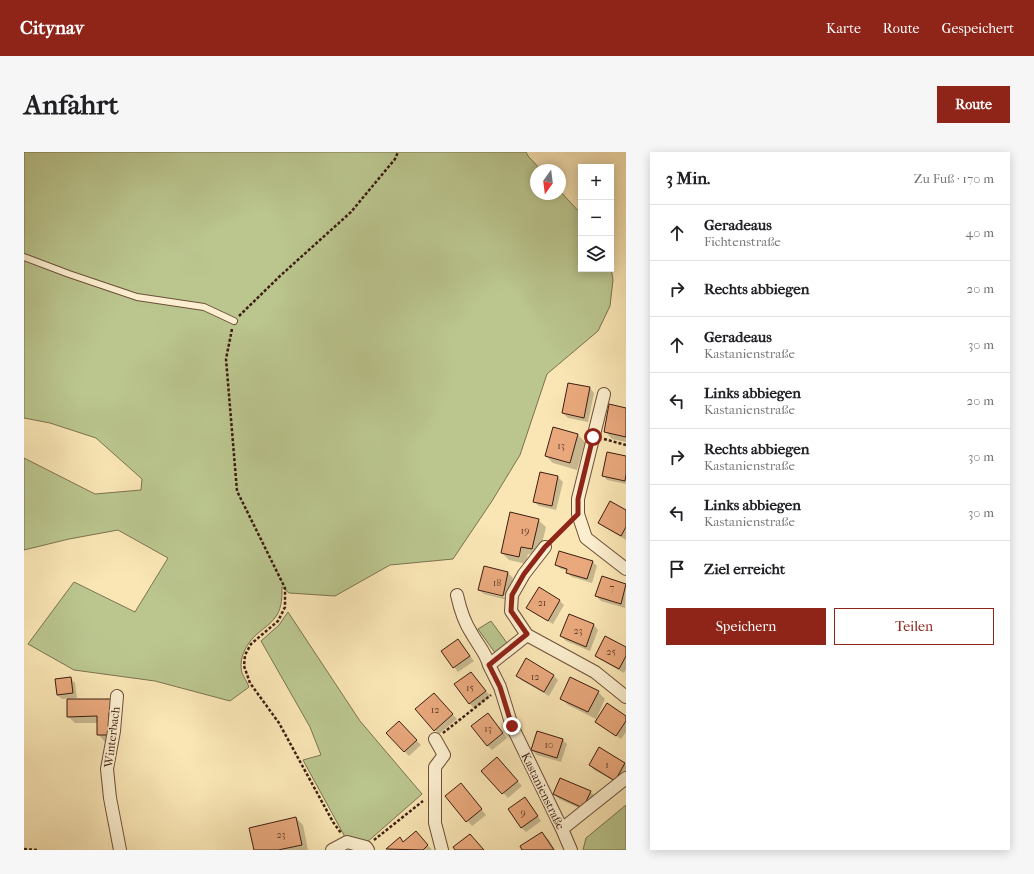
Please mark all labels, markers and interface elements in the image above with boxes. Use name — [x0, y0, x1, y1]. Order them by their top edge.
text: Citynav — [20, 17, 84, 39]
text: Karte — [826, 20, 861, 37]
text: Route — [883, 20, 920, 37]
text: Gespeichert — [942, 20, 1014, 37]
button: Route — [937, 86, 1010, 123]
text: Anfahrt — [24, 88, 118, 121]
north arrow — [530, 164, 566, 200]
map controls — [578, 164, 614, 272]
button: + — [578, 164, 614, 200]
text: 3 Min. — [666, 168, 710, 188]
text: Zu Fuß · 170 m — [914, 171, 994, 186]
button: − — [578, 200, 614, 236]
text: Geradeaus — [704, 216, 772, 234]
icon: ahead — [666, 222, 688, 244]
text: 40 m — [966, 225, 994, 240]
text: Fichtenstraße — [704, 234, 781, 249]
button: layers — [578, 236, 614, 272]
icon: right — [666, 278, 688, 300]
text: Rechts abbiegen — [704, 280, 809, 298]
text: 20 m — [967, 281, 994, 296]
text: Geradeaus — [704, 328, 772, 346]
icon: ahead — [666, 334, 688, 356]
text: 30 m — [968, 337, 994, 352]
text: Kastanienstraße — [704, 346, 795, 361]
text: Links abbiegen — [704, 384, 801, 402]
icon: left — [666, 390, 688, 412]
text: 20 m — [967, 393, 994, 408]
text: Kastanienstraße — [704, 402, 795, 417]
route start — [584, 428, 602, 446]
house number: 13 — [557, 440, 565, 452]
text: Rechts abbiegen — [704, 440, 809, 458]
icon: right — [666, 446, 688, 468]
text: 30 m — [968, 449, 994, 464]
text: Kastanienstraße — [704, 458, 795, 473]
text: Links abbiegen — [704, 496, 801, 514]
icon: left — [666, 502, 688, 524]
text: 30 m — [968, 505, 994, 520]
text: Kastanienstraße — [704, 514, 795, 529]
house number: 19 — [521, 525, 529, 537]
icon: arrive — [666, 558, 688, 580]
text: Ziel erreicht — [704, 560, 785, 578]
house number: 18 — [493, 577, 501, 589]
house number: 7 — [610, 582, 615, 594]
house number: 21 — [538, 597, 546, 609]
button: Speichern — [666, 608, 826, 645]
button: Teilen — [834, 608, 994, 645]
house number: 23 — [573, 625, 583, 637]
house number: 25 — [606, 646, 616, 658]
house number: 12 — [531, 671, 539, 683]
house number: 15 — [466, 682, 474, 694]
house number: 12 — [431, 704, 439, 716]
street label: Winterbach — [101, 705, 123, 769]
route end — [503, 717, 521, 735]
house number: 13 — [484, 723, 492, 735]
house number: 10 — [544, 739, 554, 751]
street label: Kastanienstraße — [518, 750, 568, 832]
house number: 1 — [605, 759, 609, 771]
house number: 9 — [520, 807, 526, 819]
house number: 23 — [276, 829, 286, 841]

